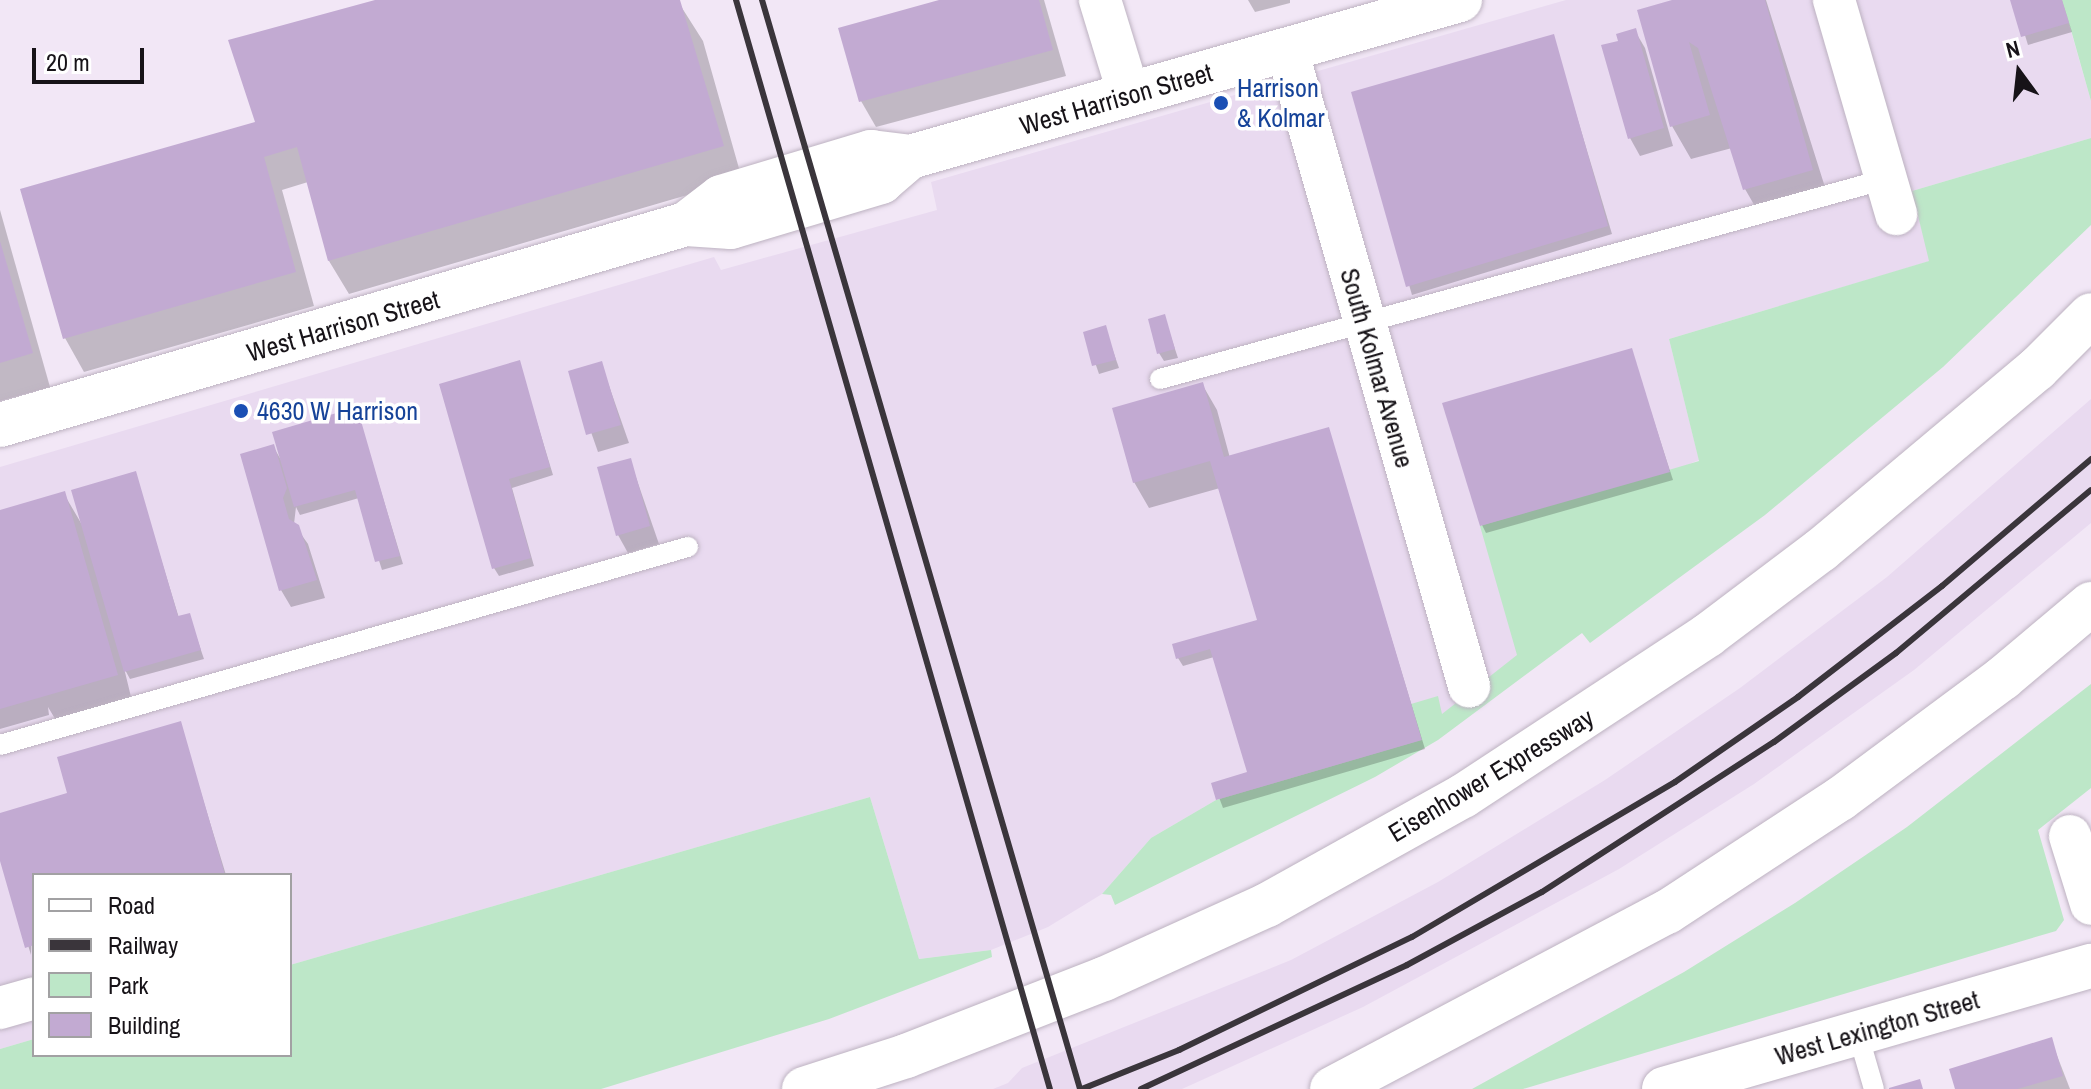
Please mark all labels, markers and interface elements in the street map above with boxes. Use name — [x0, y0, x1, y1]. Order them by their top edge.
scale bar — [36, 32, 148, 82]
north arrow — [1979, 32, 2059, 112]
text: N — [2003, 33, 2023, 65]
text: 20 m — [46, 46, 90, 78]
street label: West Harrison Street — [1016, 57, 1216, 141]
place label: Harrison & Kolmar — [1237, 72, 1325, 134]
marker: Harrison & Kolmar — [1212, 94, 1230, 112]
street label: South Kolmar Avenue — [1333, 264, 1421, 472]
street label: West Harrison Street — [243, 284, 443, 368]
place label: 4630 W Harrison — [257, 395, 418, 427]
marker: 4630 W Harrison — [232, 402, 250, 420]
street label: Eisenhower Expressway — [1383, 702, 1599, 848]
legend — [32, 873, 292, 1057]
text: Road — [108, 889, 155, 921]
text: Railway — [108, 929, 178, 961]
text: Park — [108, 969, 148, 1001]
street label: West Lexington Street — [1771, 984, 1983, 1072]
text: Building — [108, 1009, 180, 1041]

